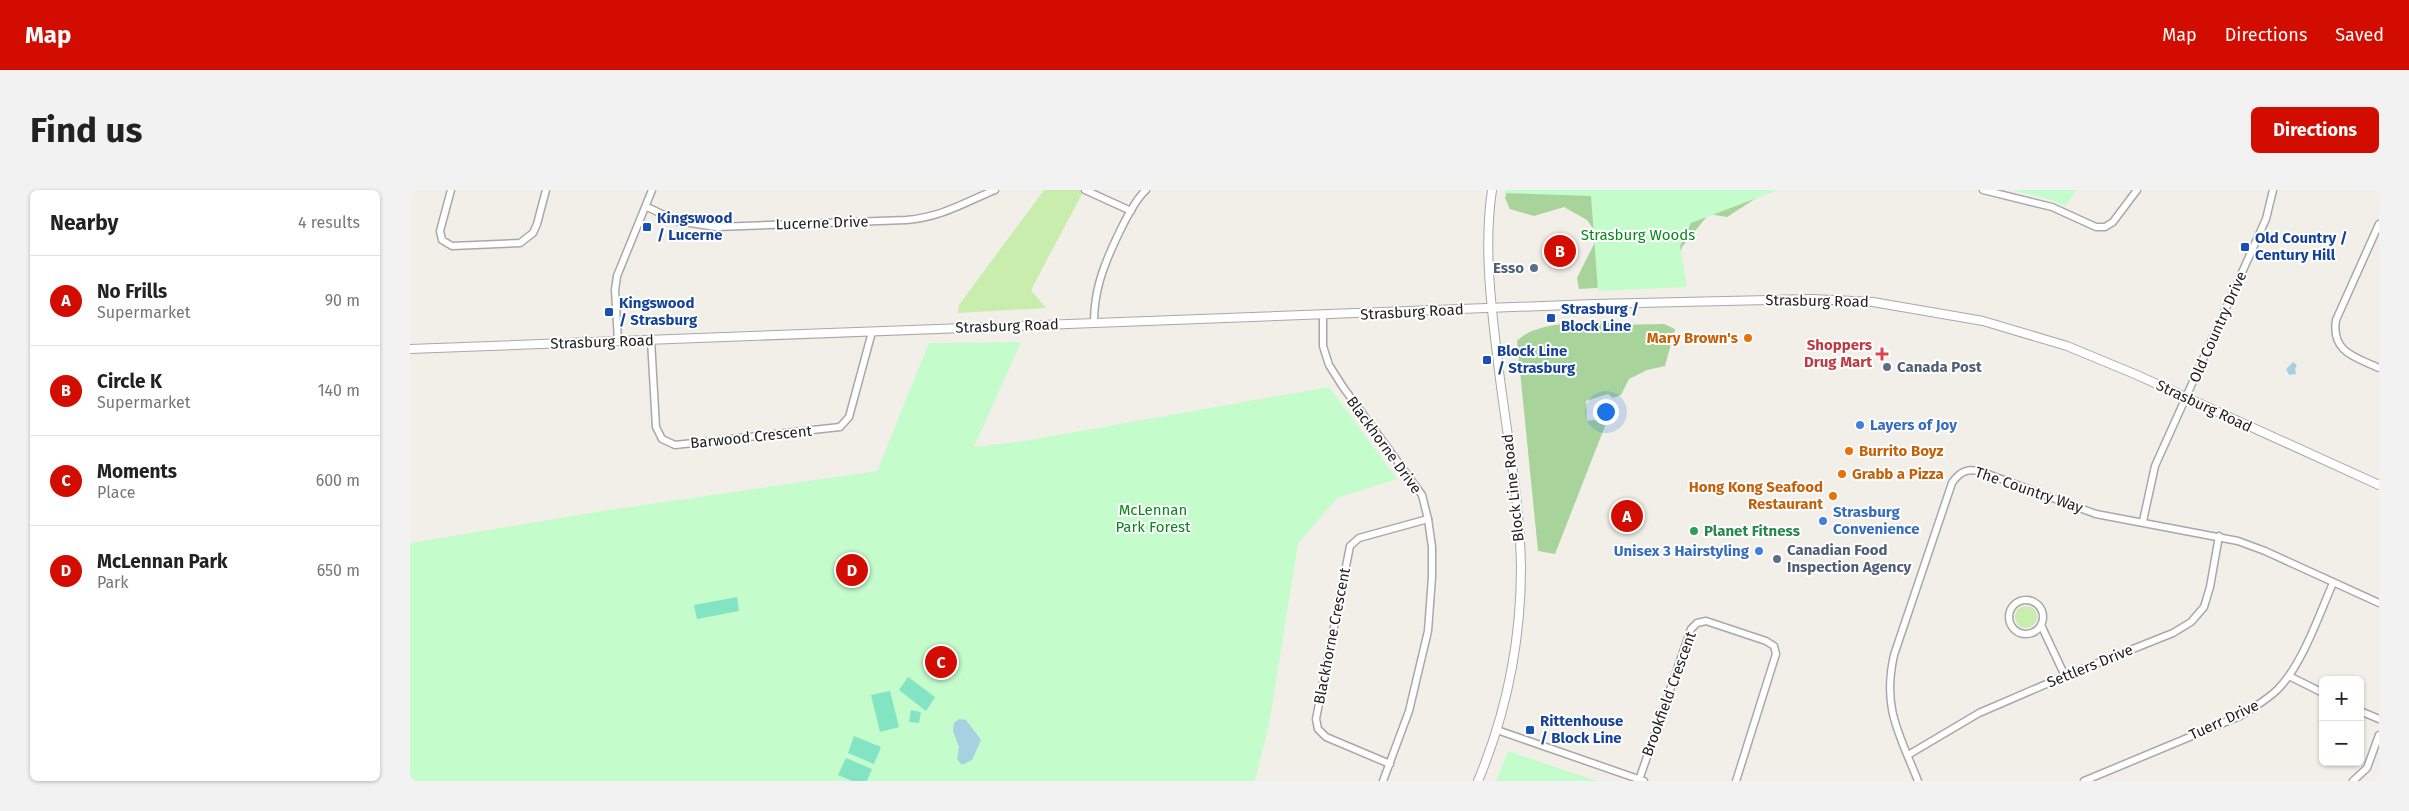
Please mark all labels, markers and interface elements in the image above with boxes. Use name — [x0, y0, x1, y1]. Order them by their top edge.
text: Map — [25, 21, 71, 49]
text: Map — [2162, 24, 2197, 46]
text: Directions — [2225, 24, 2307, 46]
text: Saved — [2335, 24, 2384, 46]
button: Directions — [2251, 107, 2379, 153]
text: Find us — [30, 109, 142, 151]
place label: Kingswood / Lucerne — [657, 209, 732, 244]
text: Nearby — [50, 210, 118, 236]
street label: Lucerne Drive — [775, 212, 869, 234]
text: 4 results — [298, 213, 360, 232]
marker: Kingswood / Lucerne — [641, 221, 653, 233]
park label: Strasburg Woods — [1581, 226, 1695, 244]
place label: Old Country / Century Hill — [2255, 229, 2348, 264]
pin: B — [1544, 232, 1576, 270]
marker: Old Country / Century Hill — [2239, 241, 2251, 253]
place label: Esso — [1493, 259, 1524, 277]
marker: Esso — [1528, 262, 1540, 274]
street label: Old Country Drive — [2185, 269, 2251, 385]
text: No Frills — [97, 280, 167, 303]
text: A — [61, 291, 71, 310]
text: 90 m — [325, 291, 360, 310]
street label: Strasburg Road — [1765, 291, 1869, 311]
place label: Kingswood / Strasburg — [619, 294, 698, 329]
street label: Strasburg Road — [1360, 300, 1464, 324]
place label: Strasburg / Block Line — [1561, 300, 1639, 335]
text: Supermarket — [97, 303, 191, 322]
marker: Kingswood / Strasburg — [603, 306, 615, 318]
marker: Strasburg / Block Line — [1545, 312, 1557, 324]
street label: Strasburg Road — [955, 315, 1059, 337]
place label: Mary Brown's — [1647, 329, 1738, 347]
street label: Strasburg Road — [550, 331, 654, 353]
marker: Mary Brown's — [1742, 332, 1754, 344]
place label: Shoppers Drug Mart — [1804, 336, 1872, 371]
place label: Block Line / Strasburg — [1497, 342, 1576, 377]
marker: Shoppers Drug Mart — [1876, 348, 1888, 360]
marker: Block Line / Strasburg — [1481, 354, 1493, 366]
place label: Canada Post — [1897, 358, 1982, 376]
marker: Canada Post — [1881, 361, 1893, 373]
text: Circle K — [97, 370, 162, 393]
street label: Strasburg Road — [2153, 376, 2255, 436]
text: B — [61, 381, 71, 400]
text: 140 m — [318, 381, 360, 400]
text: Supermarket — [97, 393, 191, 412]
street label: Blackhorne Drive — [1343, 393, 1425, 497]
your location — [1593, 399, 1619, 425]
place label: Layers of Joy — [1870, 416, 1957, 434]
marker: Layers of Joy — [1854, 419, 1866, 431]
street label: Barwood Crescent — [689, 422, 813, 452]
street label: Block Line Road — [1498, 433, 1528, 543]
place label: Burrito Boyz — [1859, 442, 1944, 460]
marker: Burrito Boyz — [1843, 445, 1855, 457]
text: Moments — [97, 460, 177, 483]
street label: The Country Way — [1973, 463, 2086, 517]
place label: Grabb a Pizza — [1852, 465, 1944, 483]
marker: Grabb a Pizza — [1836, 468, 1848, 480]
text: C — [61, 471, 71, 490]
text: 600 m — [316, 471, 360, 490]
place label: Hong Kong Seafood Restaurant — [1689, 478, 1823, 513]
text: Place — [97, 483, 136, 502]
marker: Hong Kong Seafood Restaurant — [1827, 490, 1839, 502]
pin: A — [1611, 497, 1643, 535]
park label: McLennan Park Forest — [1115, 501, 1191, 536]
place label: Strasburg Convenience — [1833, 503, 1920, 538]
marker: Strasburg Convenience — [1817, 515, 1829, 527]
place label: Planet Fitness — [1704, 522, 1800, 540]
marker: Planet Fitness — [1688, 525, 1700, 537]
place label: Canadian Food Inspection Agency — [1787, 541, 1912, 576]
place label: Unisex 3 Hairstyling — [1614, 542, 1750, 560]
marker: Unisex 3 Hairstyling — [1753, 545, 1765, 557]
text: McLennan Park — [97, 550, 228, 573]
pin: D — [836, 551, 868, 589]
marker: Canadian Food Inspection Agency — [1771, 553, 1783, 565]
text: D — [61, 561, 71, 580]
text: 650 m — [317, 561, 360, 580]
street label: Blackhorne Crescent — [1310, 566, 1354, 706]
text: Park — [97, 573, 129, 592]
street label: Brookfield Crescent — [1638, 629, 1700, 759]
street label: Settlers Drive — [2044, 641, 2136, 691]
pin: C — [925, 643, 957, 681]
map controls — [2319, 676, 2364, 766]
button: + — [2319, 676, 2364, 721]
street label: Tuerr Drive — [2186, 696, 2262, 744]
place label: Rittenhouse / Block Line — [1540, 712, 1623, 747]
button: − — [2319, 721, 2364, 766]
marker: Rittenhouse / Block Line — [1524, 724, 1536, 736]

